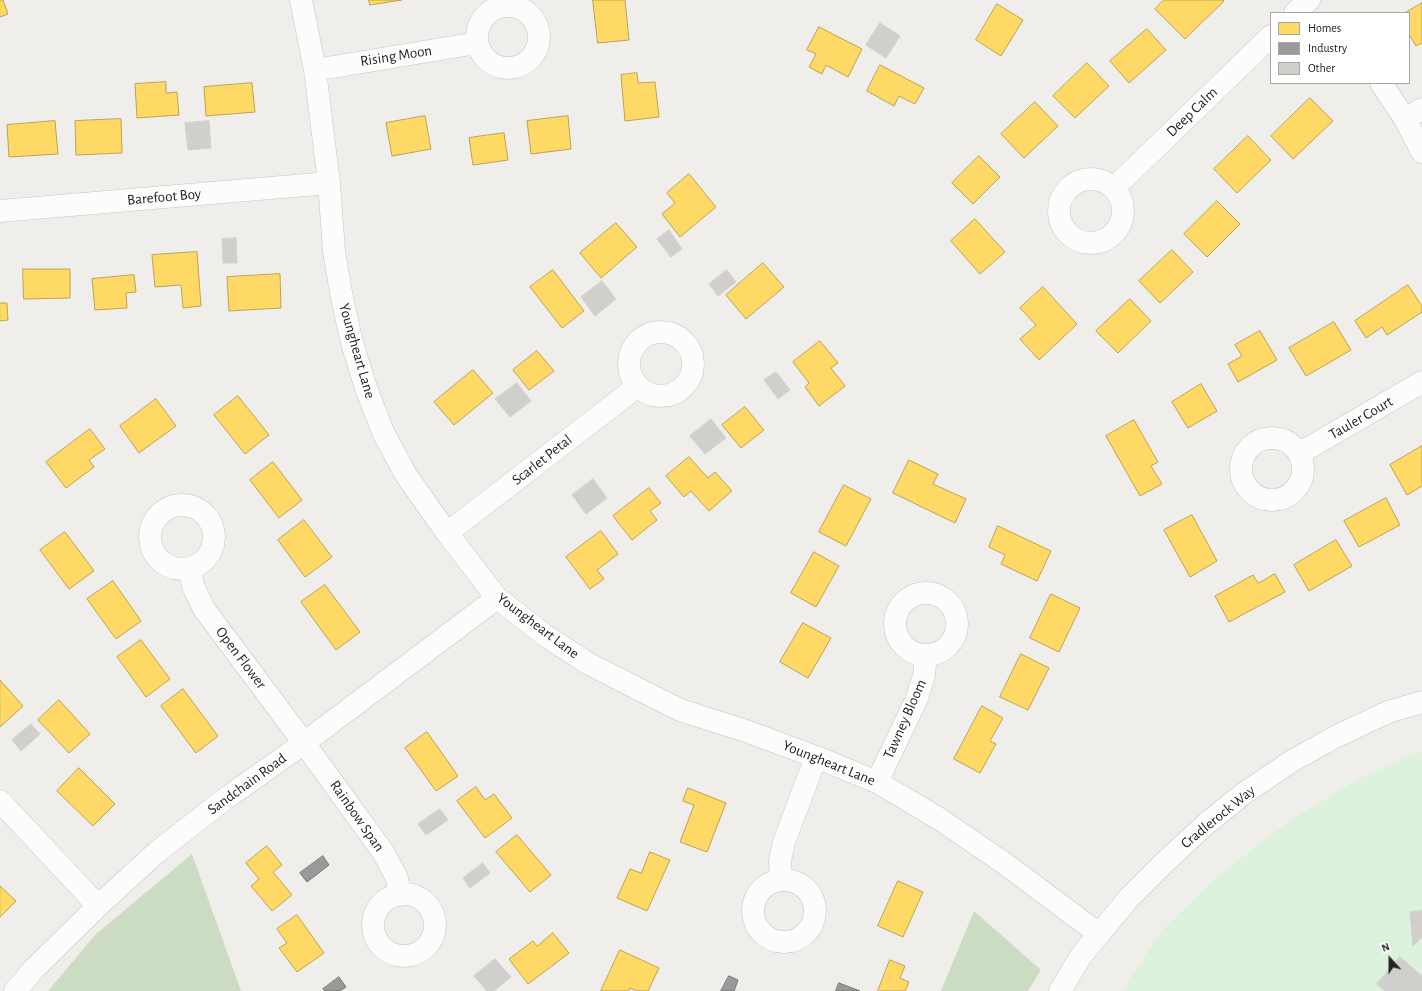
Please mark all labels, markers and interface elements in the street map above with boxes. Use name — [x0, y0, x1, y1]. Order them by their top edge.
legend — [1270, 12, 1410, 84]
text: Homes — [1308, 22, 1341, 34]
street label: Rising Moon — [359, 41, 433, 71]
text: Industry — [1308, 42, 1347, 54]
text: Other — [1308, 62, 1335, 74]
street label: Deep Calm — [1163, 83, 1221, 141]
street label: Barefoot Boy — [126, 185, 202, 209]
street label: Youngheart Lane — [335, 301, 379, 401]
street label: Tauler Court — [1326, 392, 1396, 444]
street label: Scarlet Petal — [508, 431, 576, 489]
street label: Youngheart Lane — [493, 589, 583, 663]
street label: Open Flower — [212, 623, 270, 693]
street label: Tawney Bloom — [879, 676, 931, 762]
street label: Youngheart Lane — [780, 736, 878, 790]
street label: Sandchain Road — [204, 749, 290, 819]
street label: Rainbow Span — [326, 777, 388, 855]
street label: Cradlerock Way — [1177, 782, 1259, 852]
north arrow — [1370, 939, 1410, 979]
text: N — [1380, 941, 1391, 954]

